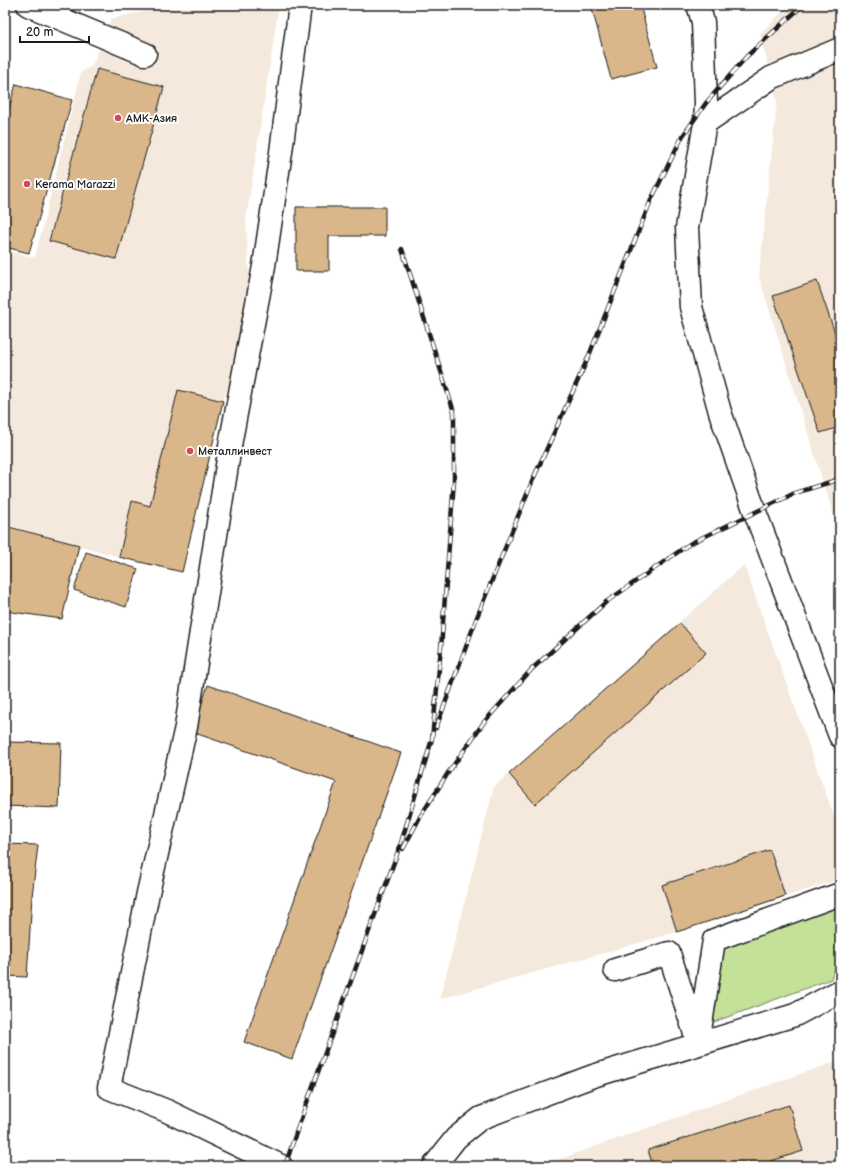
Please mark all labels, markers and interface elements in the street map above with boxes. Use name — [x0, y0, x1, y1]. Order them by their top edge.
scale bar — [20, 18, 89, 44]
text: 20 m — [26, 25, 53, 40]
place label: АМК-Азия — [125, 112, 177, 125]
marker: АМК-Азия — [113, 113, 123, 123]
place label: Kerama Marazzi — [35, 178, 116, 191]
marker: Kerama Marazzi — [22, 179, 32, 189]
place label: Металлинвест — [198, 445, 272, 458]
marker: Металлинвест — [185, 446, 195, 456]

